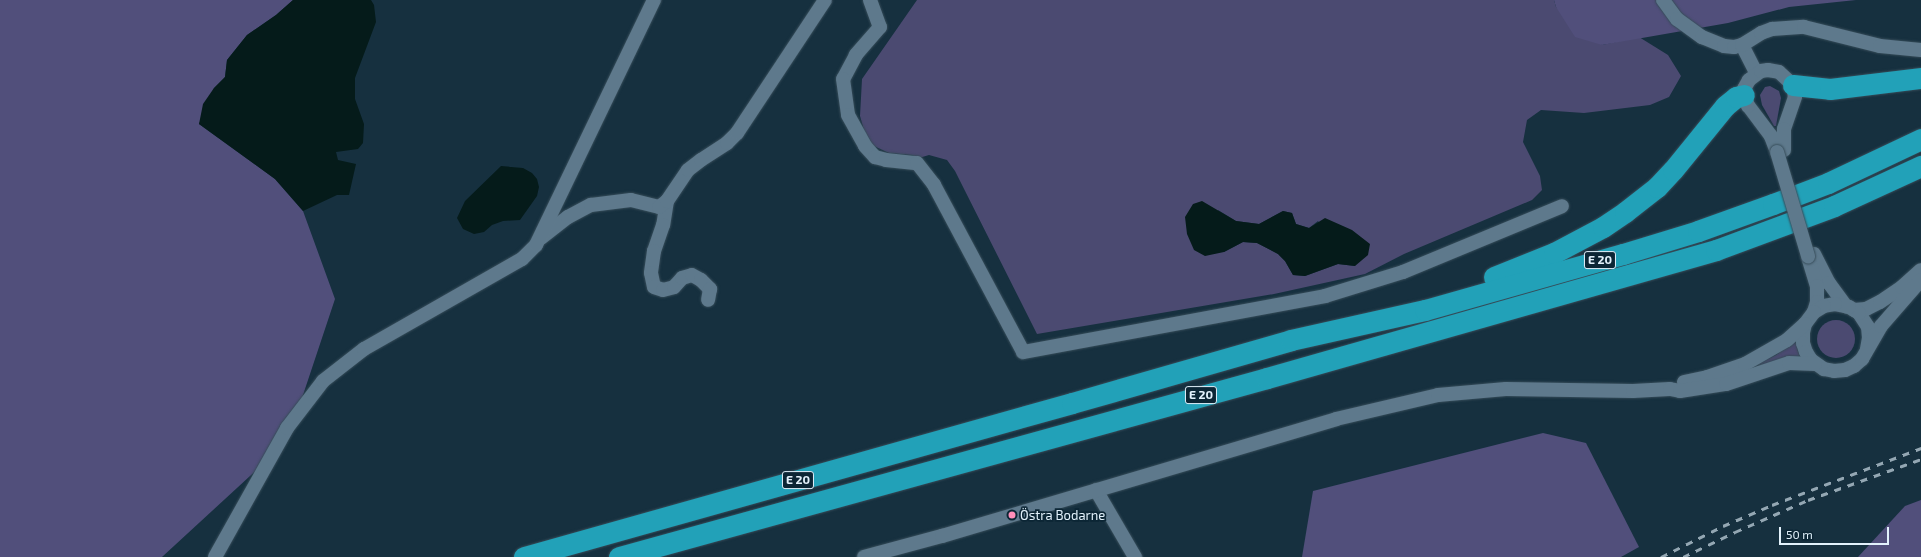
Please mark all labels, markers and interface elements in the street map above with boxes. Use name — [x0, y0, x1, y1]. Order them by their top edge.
road number: E 20 — [1583, 250, 1617, 270]
road number: E 20 — [1184, 385, 1218, 405]
road number: E 20 — [781, 470, 815, 490]
place label: Östra Bodarne — [1020, 507, 1105, 523]
marker: Östra Bodarne — [1007, 510, 1017, 520]
scale bar — [1781, 519, 1891, 545]
text: 50 m — [1786, 527, 1813, 541]

